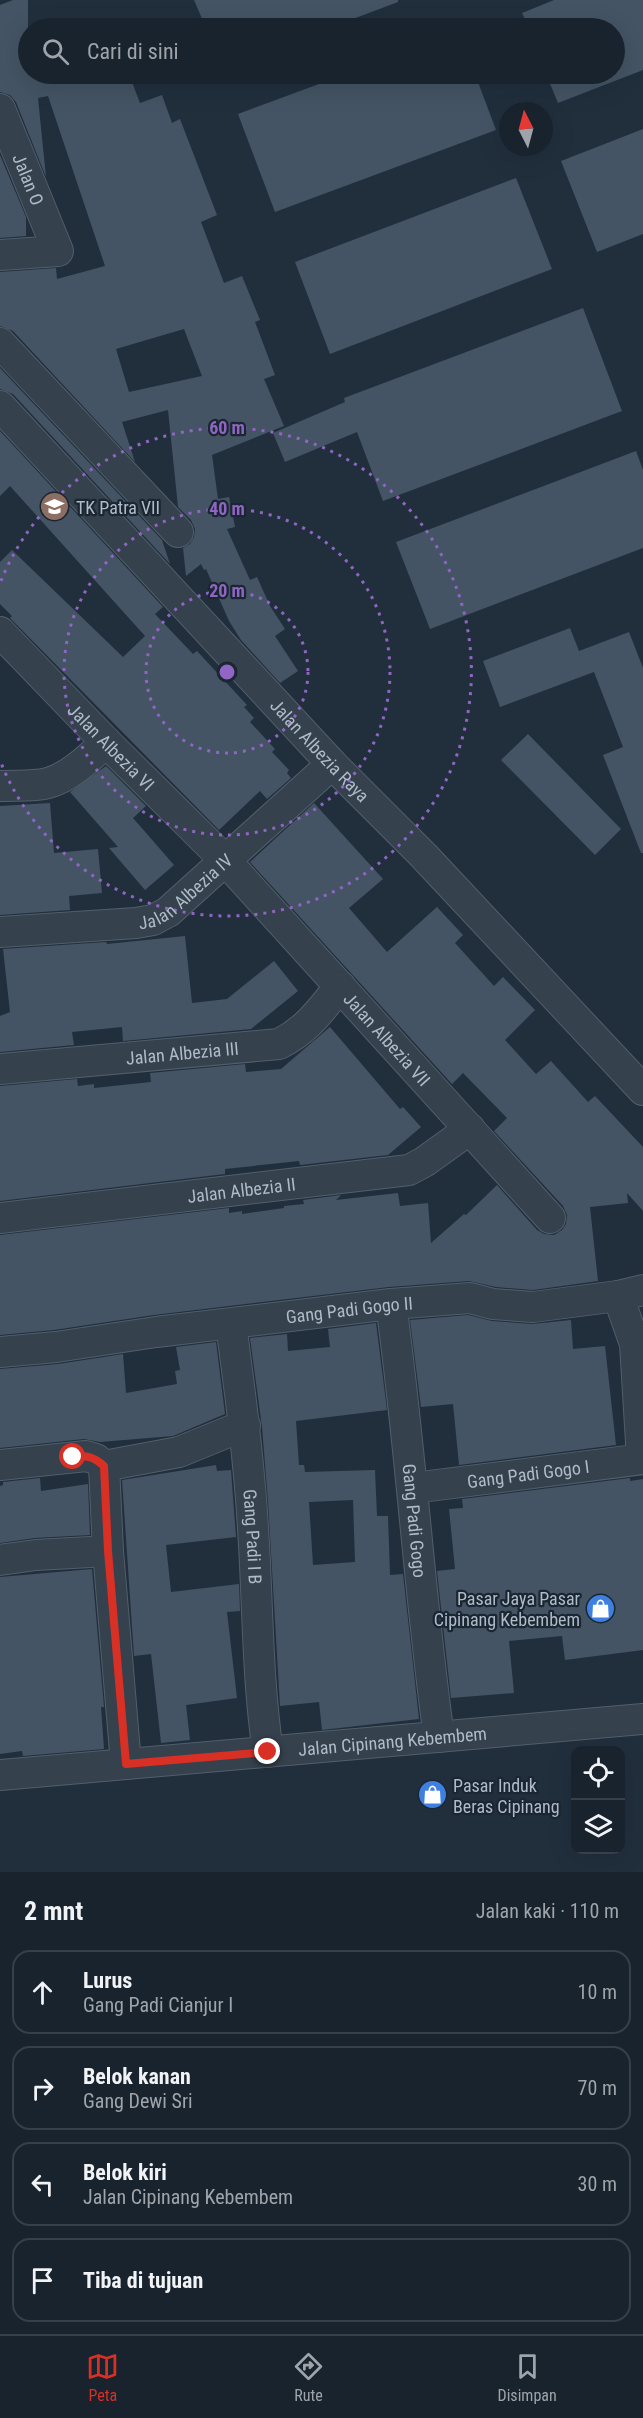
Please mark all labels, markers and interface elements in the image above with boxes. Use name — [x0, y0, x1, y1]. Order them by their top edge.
search box — [18, 18, 625, 84]
icon: search — [39, 35, 72, 68]
text: Cari di sini — [87, 39, 179, 64]
north arrow — [499, 102, 553, 156]
street label: Jalan O — [9, 150, 49, 208]
text: 60 m — [209, 417, 245, 438]
school or university icon: TK Patra VII — [39, 491, 71, 523]
place label: TK Patra VII — [76, 497, 160, 518]
text: 40 m — [209, 498, 245, 519]
text: 20 m — [209, 580, 245, 601]
centre of rings — [217, 662, 237, 682]
street label: Jalan Albezia Raya — [266, 694, 374, 806]
street label: Jalan Albezia VI — [64, 699, 159, 795]
street label: Jalan Albezia IV — [137, 849, 236, 933]
street label: Jalan Albezia VII — [340, 988, 435, 1090]
street label: Jalan Albezia III — [125, 1037, 240, 1068]
street label: Jalan Albezia II — [186, 1173, 297, 1206]
street label: Gang Padi Gogo II — [285, 1292, 413, 1327]
route start — [59, 1443, 85, 1469]
street label: Gang Padi Gogo I — [466, 1455, 590, 1492]
street label: Gang Padi Gogo — [399, 1463, 431, 1579]
street label: Gang Padi I B — [240, 1488, 266, 1585]
place label: Pasar Jaya Pasar Cipinang Kebembem — [434, 1588, 581, 1630]
shop icon: Pasar Jaya Pasar Cipinang Kebembem — [585, 1592, 617, 1624]
street label: Jalan Cipinang Kebembem — [297, 1722, 488, 1759]
route end — [254, 1738, 280, 1764]
map controls — [571, 1746, 625, 1854]
button: locate — [571, 1746, 625, 1800]
place label: Pasar Induk Beras Cipinang — [453, 1775, 560, 1817]
shop icon: Pasar Induk Beras Cipinang — [416, 1779, 448, 1811]
button: layers — [571, 1800, 625, 1854]
text: 2 mnt — [24, 1896, 83, 1926]
text: Jalan kaki · 110 m — [476, 1899, 619, 1923]
text: Lurus — [83, 1968, 132, 1993]
icon: ahead — [26, 1976, 59, 2009]
text: 10 m — [578, 1980, 617, 2004]
text: Gang Padi Cianjur I — [83, 1993, 233, 2017]
text: Belok kanan — [83, 2064, 191, 2089]
icon: right — [26, 2072, 59, 2105]
text: 70 m — [578, 2076, 617, 2100]
text: Gang Dewi Sri — [83, 2089, 193, 2113]
text: Belok kiri — [83, 2160, 167, 2185]
icon: left — [26, 2168, 59, 2201]
text: 30 m — [578, 2172, 617, 2196]
text: Jalan Cipinang Kebembem — [83, 2185, 293, 2209]
icon: arrive — [26, 2264, 59, 2297]
text: Tiba di tujuan — [83, 2268, 203, 2293]
tab: Peta — [86, 2350, 119, 2405]
tab: Rute — [292, 2350, 325, 2405]
tab: Disimpan — [498, 2350, 557, 2405]

